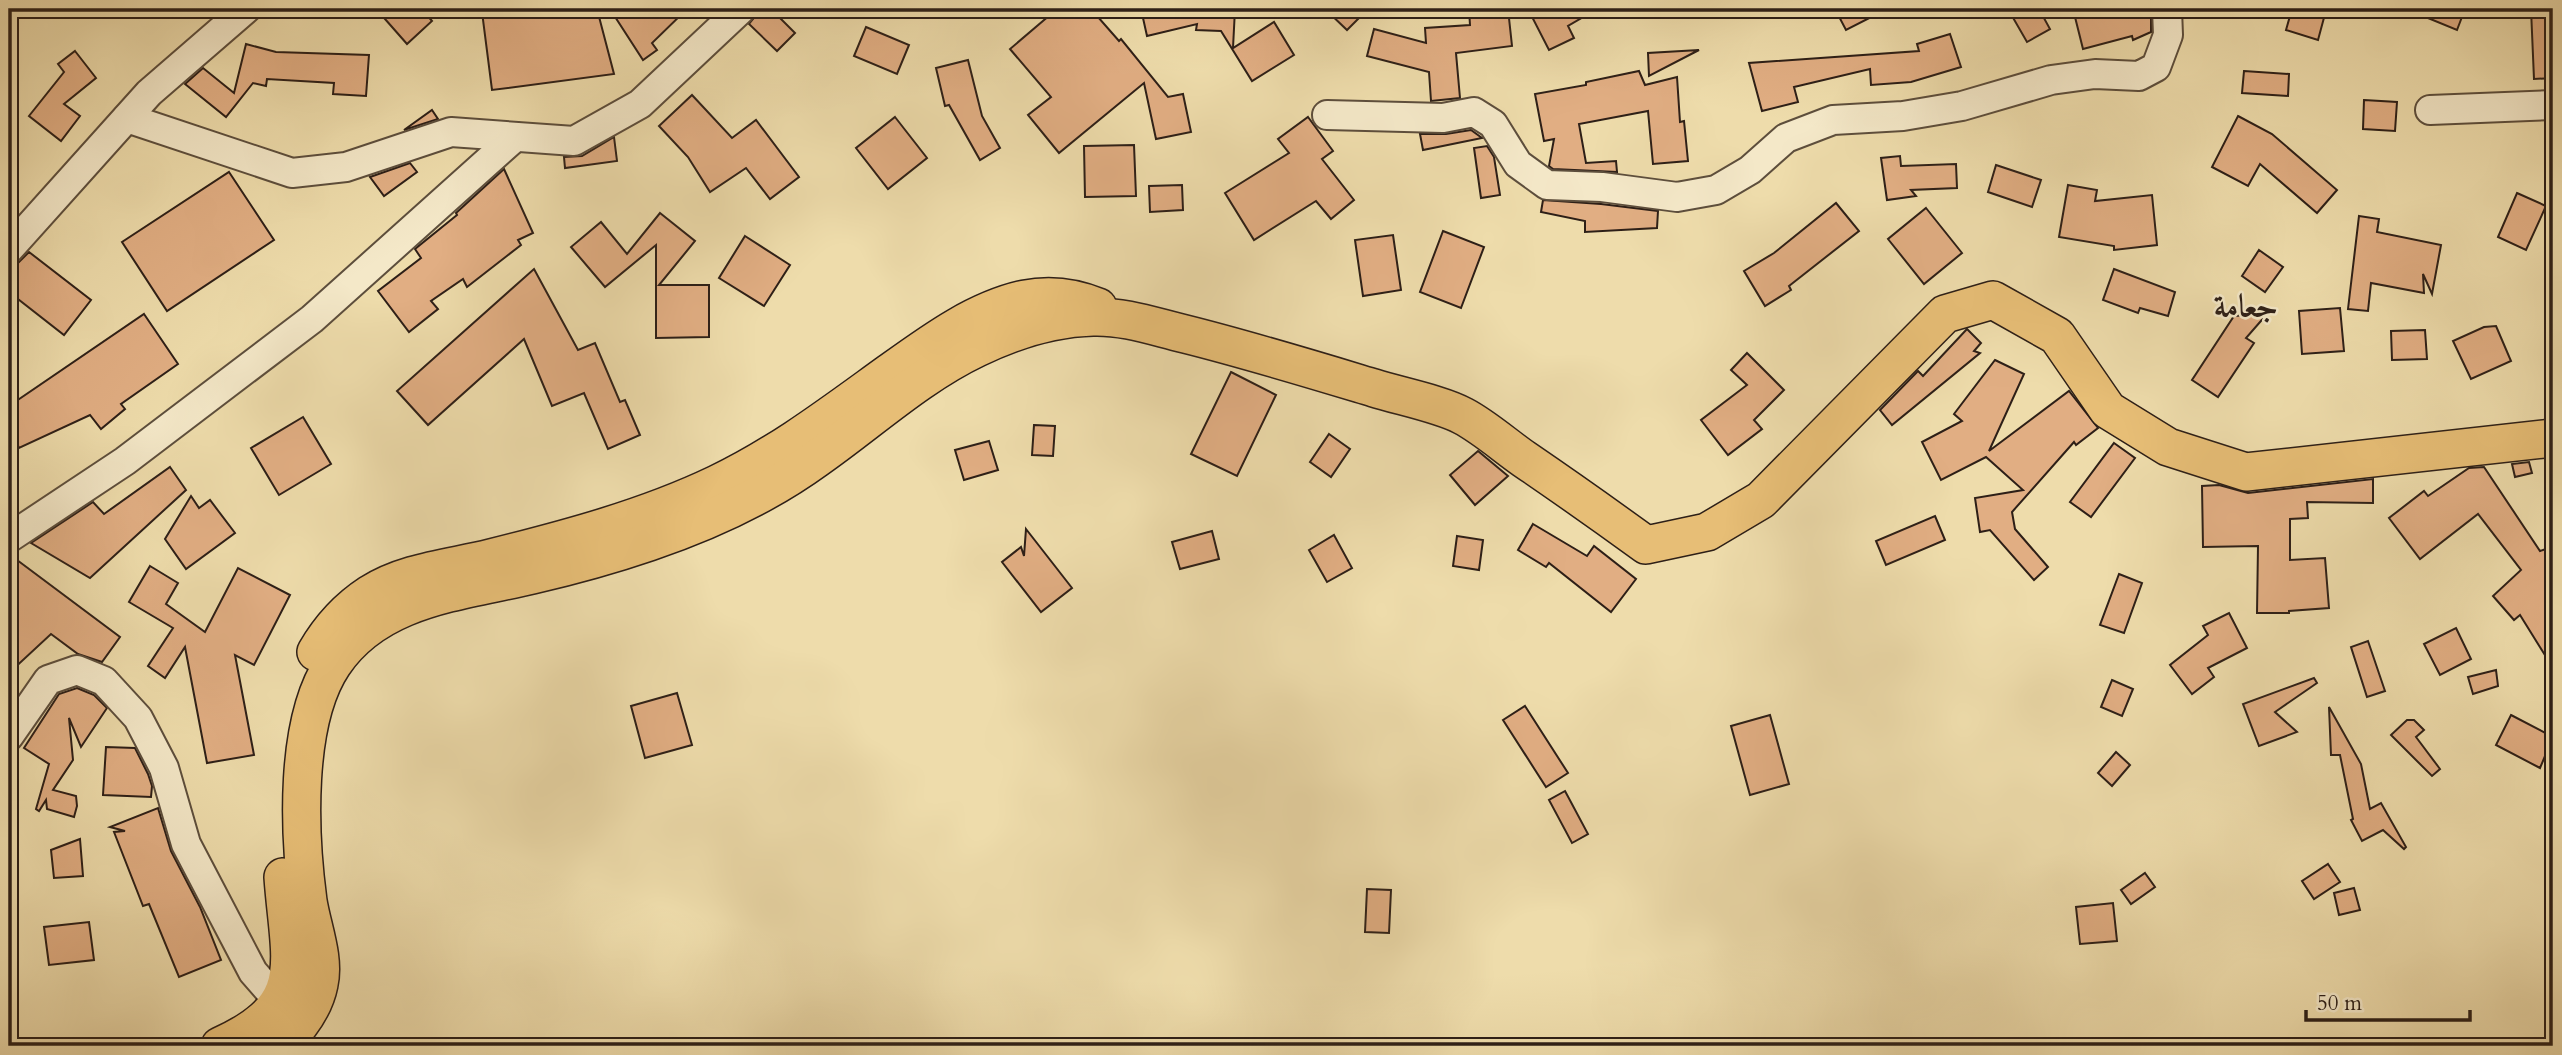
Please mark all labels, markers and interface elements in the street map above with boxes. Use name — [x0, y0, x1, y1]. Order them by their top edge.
district label: جعامة — [2214, 285, 2278, 329]
scale bar — [2306, 978, 2471, 1022]
text: 50 m — [2317, 989, 2362, 1018]

